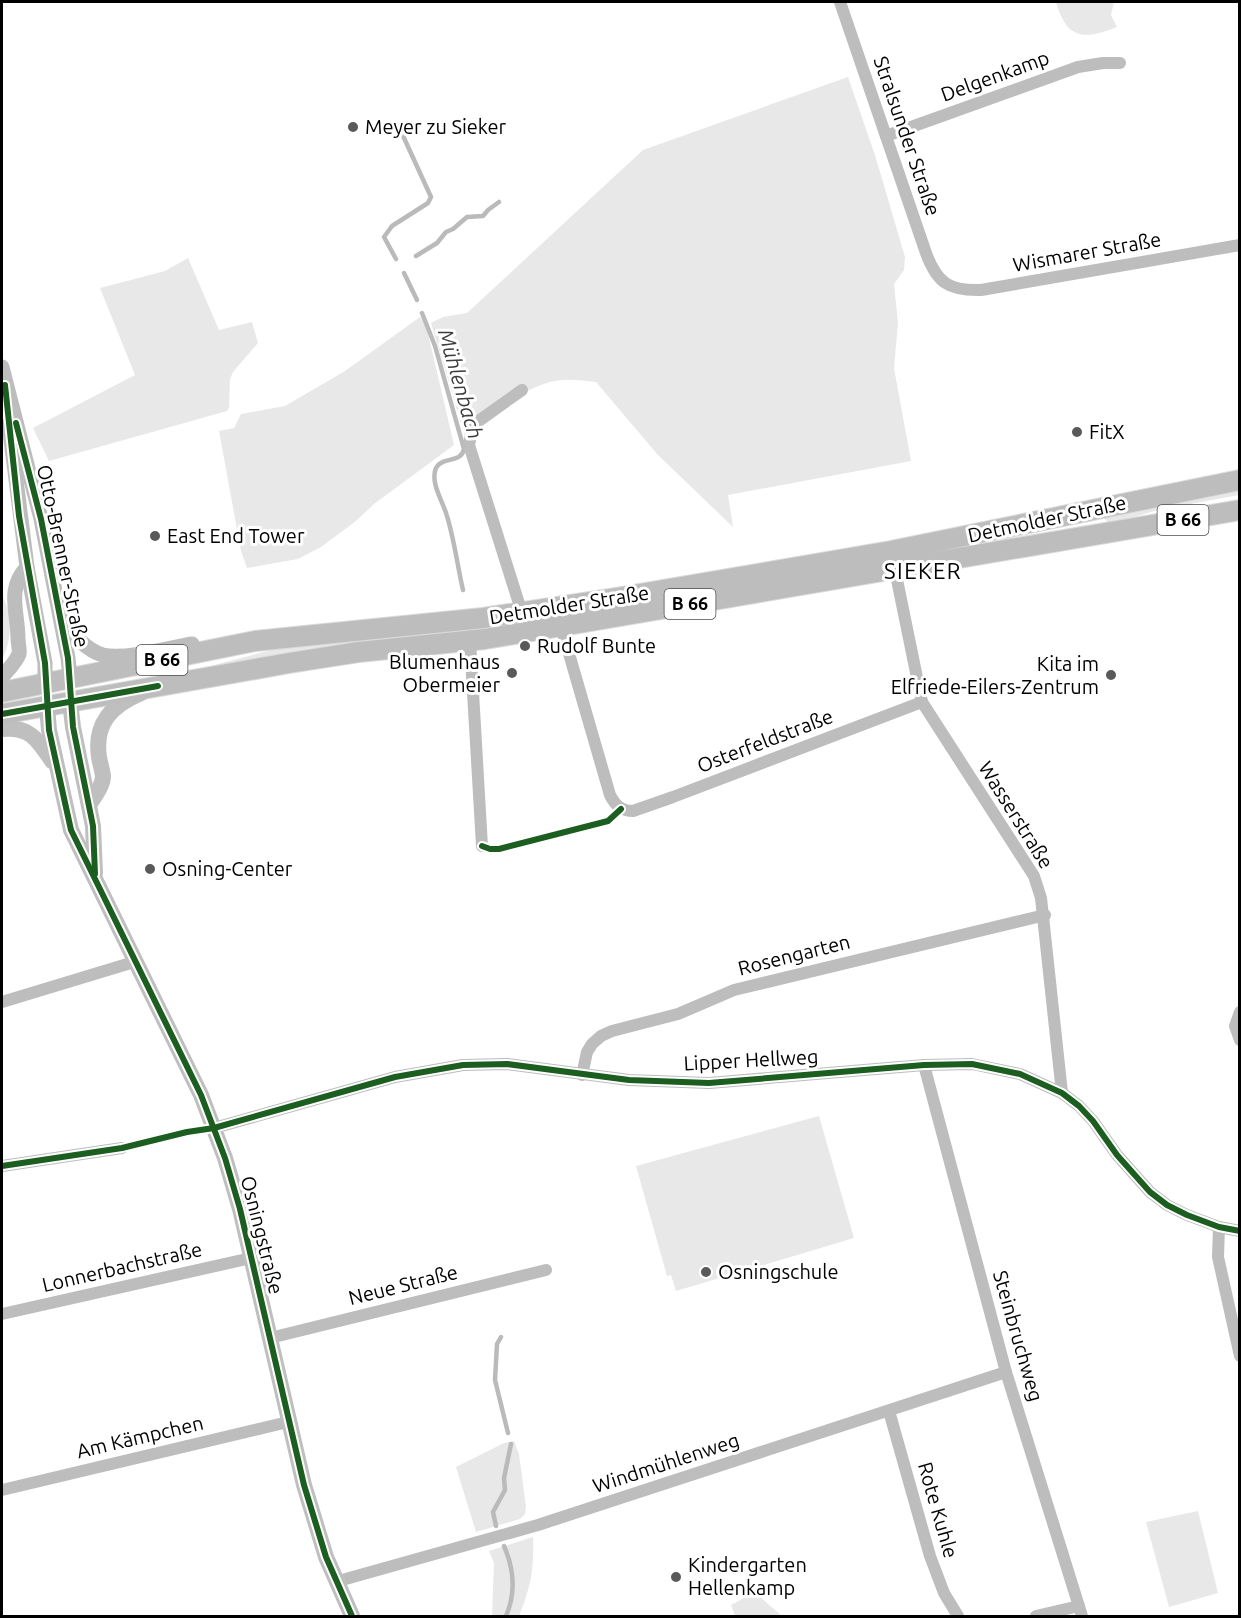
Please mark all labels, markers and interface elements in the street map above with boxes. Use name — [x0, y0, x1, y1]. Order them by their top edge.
street label: Delgenkamp — [937, 45, 1052, 106]
street label: Stralsunder Straße — [869, 53, 946, 219]
place label: Meyer zu Sieker — [365, 115, 507, 138]
marker: Meyer zu Sieker — [346, 120, 360, 134]
street label: Wismarer Straße — [1011, 227, 1163, 276]
water label: Mühlenbach — [434, 326, 488, 441]
place label: FitX — [1089, 420, 1125, 443]
marker: FitX — [1070, 425, 1084, 439]
street label: Otto-Brenner-Straße — [33, 462, 94, 649]
street label: Detmolder Straße — [966, 490, 1128, 547]
road number: B 66 — [1158, 505, 1208, 535]
place label: East End Tower — [167, 524, 305, 547]
marker: East End Tower — [148, 529, 162, 543]
district label: SIEKER — [884, 558, 962, 583]
street label: Detmolder Straße — [487, 581, 650, 628]
road number: B 66 — [664, 589, 716, 619]
place label: Rudolf Bunte — [537, 634, 656, 657]
marker: Rudolf Bunte — [518, 639, 532, 653]
road number: B 66 — [136, 645, 188, 675]
place label: Blumenhaus Obermeier — [389, 650, 500, 696]
place label: Kita im Elfriede-Eilers-Zentrum — [891, 652, 1099, 698]
marker: Blumenhaus Obermeier — [505, 666, 519, 680]
marker: Kita im Elfriede-Eilers-Zentrum — [1104, 668, 1118, 682]
street label: Osterfeldstraße — [694, 704, 836, 777]
street label: Wasserstraße — [974, 757, 1058, 872]
place label: Osning-Center — [162, 857, 293, 880]
marker: Osning-Center — [143, 862, 157, 876]
street label: Rosengarten — [735, 929, 852, 980]
street label: Lipper Hellweg — [683, 1044, 819, 1075]
street label: Osningstraße — [237, 1173, 288, 1296]
street label: Lonnerbachstraße — [40, 1237, 204, 1296]
street label: Neue Straße — [346, 1260, 460, 1309]
place label: Osningschule — [718, 1260, 839, 1283]
marker: Osningschule — [699, 1265, 713, 1279]
street label: Steinbruchweg — [989, 1268, 1048, 1404]
street label: Am Kämpchen — [74, 1411, 206, 1462]
street label: Windmühlenweg — [590, 1428, 742, 1497]
street label: Rote Kuhle — [914, 1459, 963, 1561]
place label: Kindergarten Hellenkamp — [688, 1553, 807, 1599]
marker: Kindergarten Hellenkamp — [669, 1570, 683, 1584]

